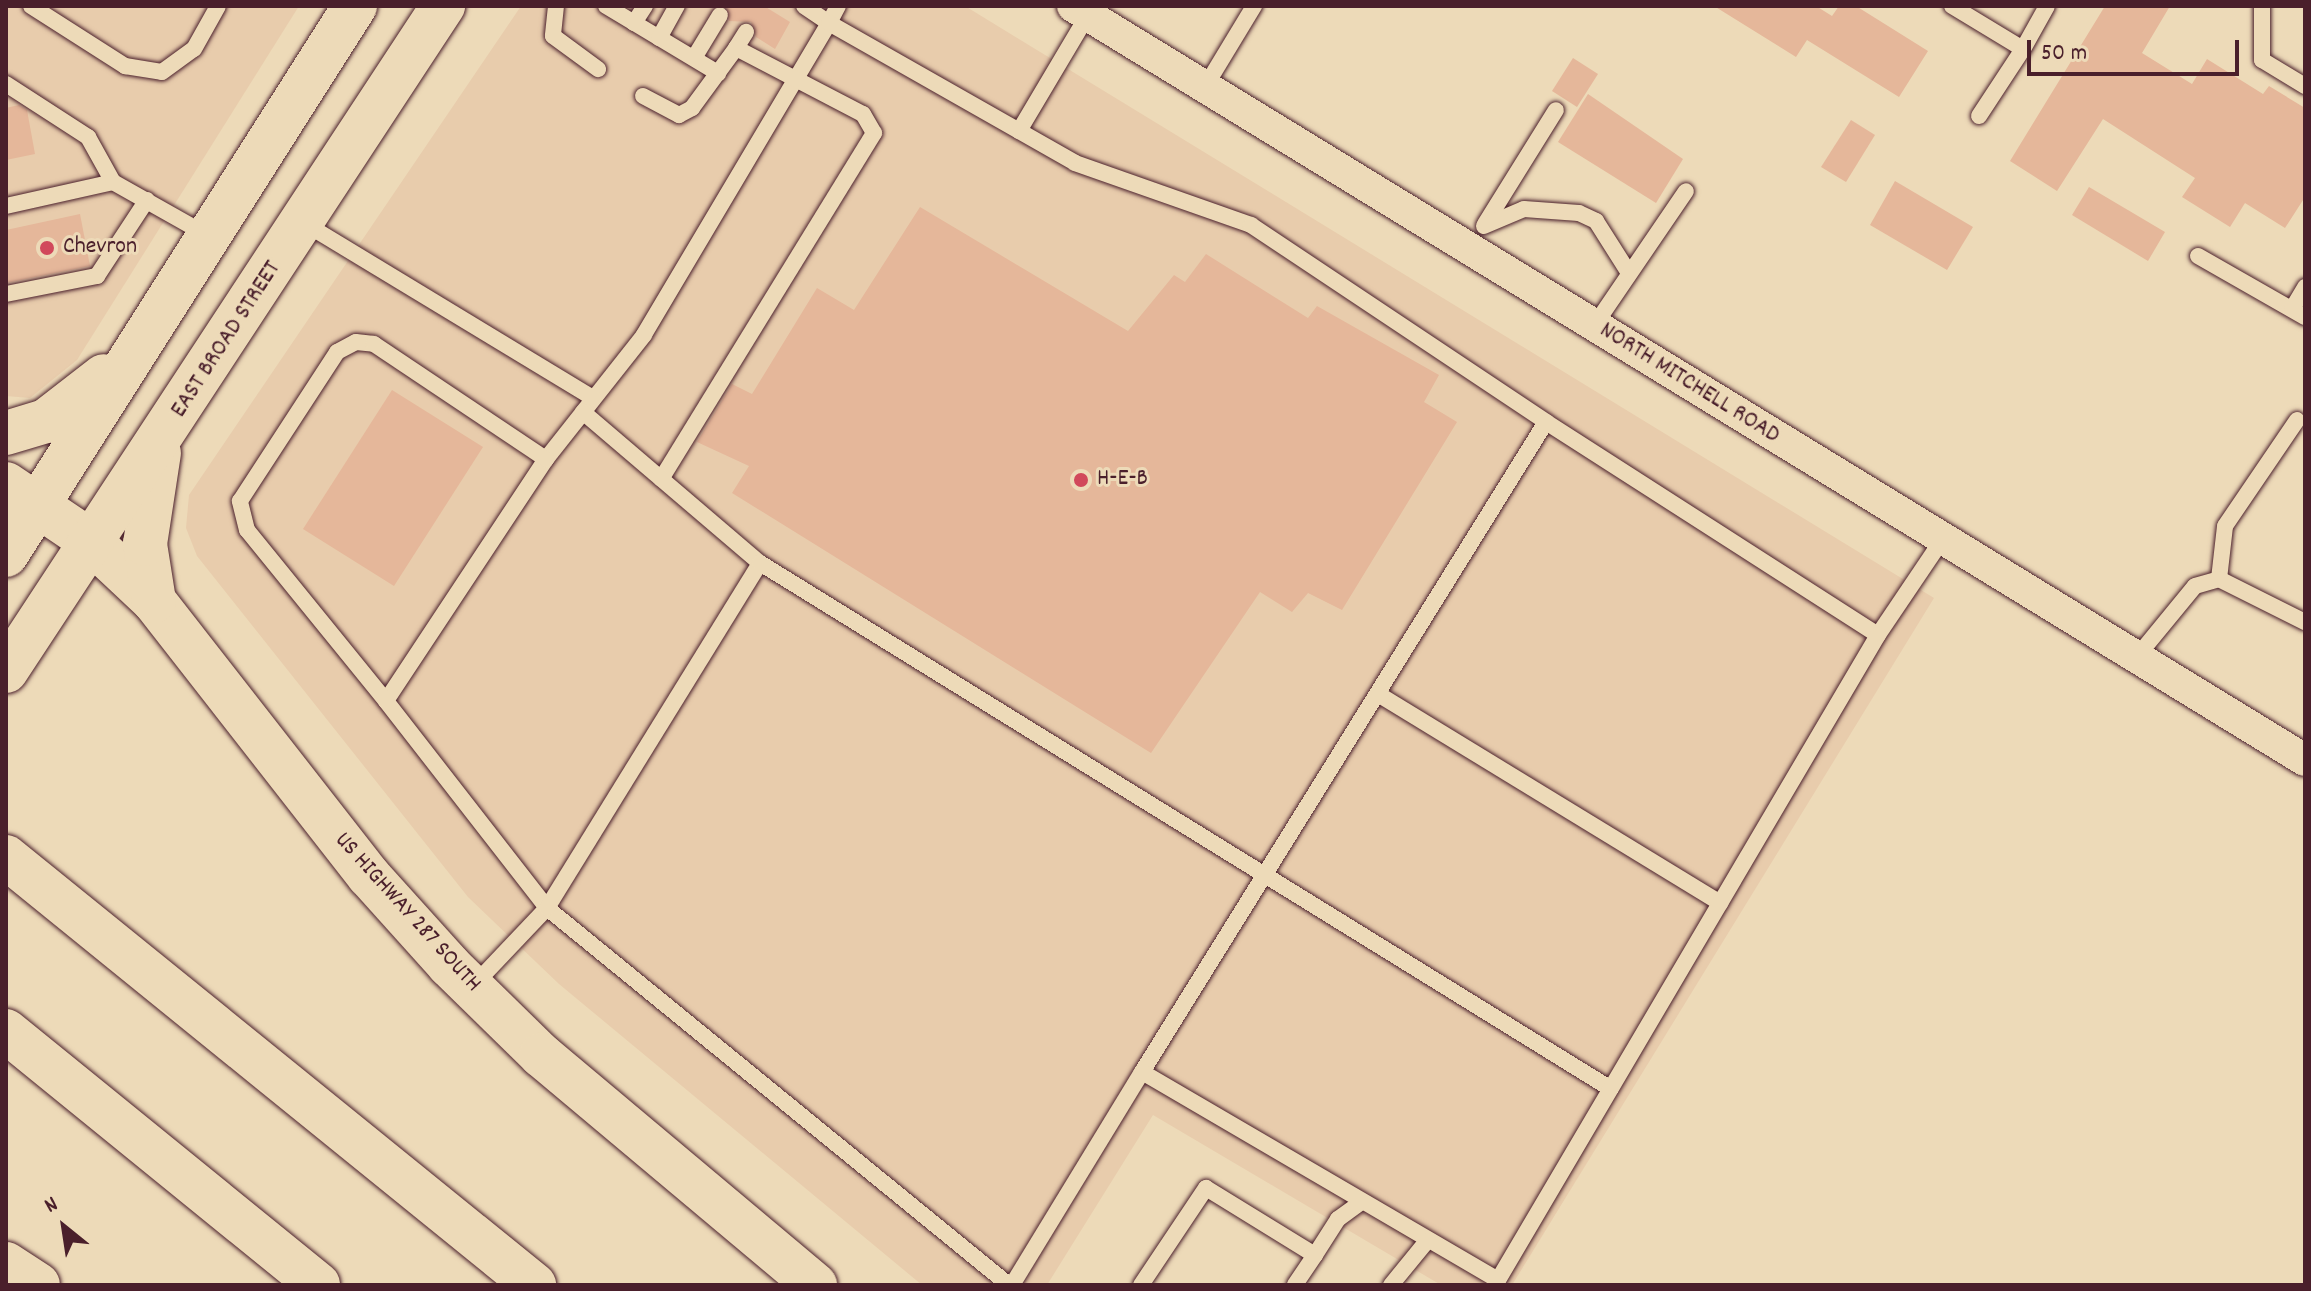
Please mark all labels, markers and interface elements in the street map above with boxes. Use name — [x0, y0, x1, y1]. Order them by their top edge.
scale bar — [2031, 24, 2243, 74]
text: 50 m — [2041, 37, 2087, 71]
place label: Chevron — [63, 234, 137, 262]
marker: Chevron — [38, 239, 56, 257]
street label: EAST BROAD STREET — [166, 256, 288, 424]
street label: NORTH MITCHELL ROAD — [1594, 317, 1784, 451]
place label: H-E-B — [1097, 466, 1148, 494]
marker: H-E-B — [1072, 471, 1090, 489]
street label: US HIGHWAY 287 SOUTH — [328, 827, 486, 999]
north arrow — [24, 1187, 104, 1267]
text: N — [39, 1190, 64, 1222]

